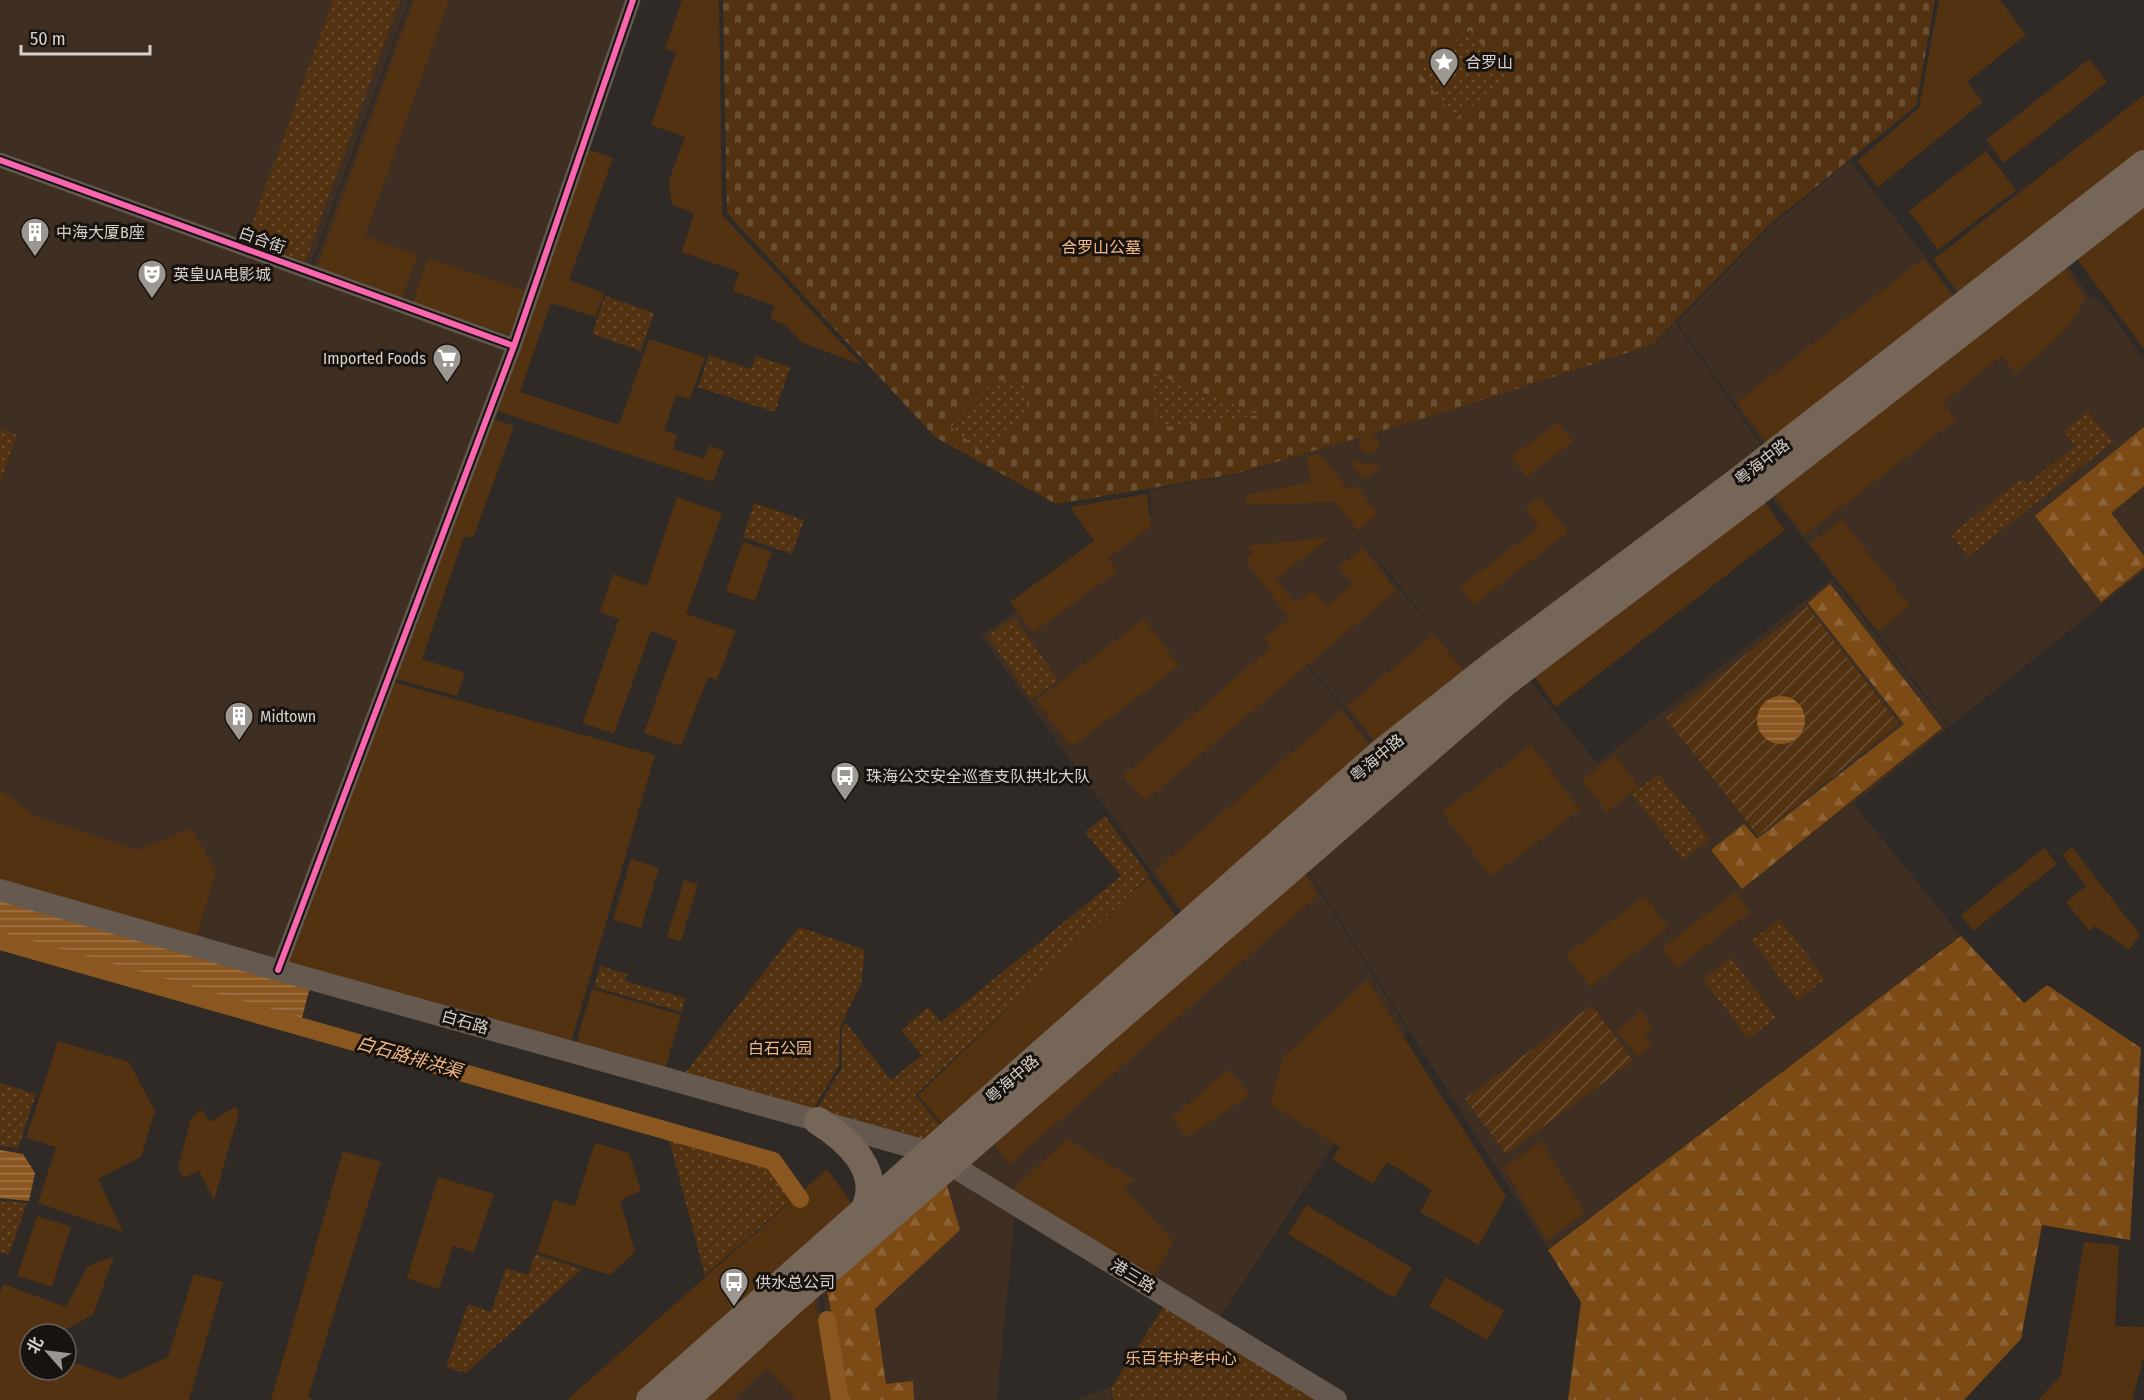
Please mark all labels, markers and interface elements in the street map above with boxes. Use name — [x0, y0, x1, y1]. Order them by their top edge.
scale bar — [21, 18, 150, 56]
text: 50 m — [30, 28, 66, 50]
place icon: 合罗山 — [1428, 46, 1460, 88]
place label: 合罗山 — [1465, 53, 1513, 72]
building icon: 中海大厦B座 — [19, 216, 51, 258]
place label: 中海大厦B座 — [56, 223, 145, 242]
street label: 白合街 — [236, 223, 288, 257]
park label: 合罗山公墓 — [1061, 238, 1141, 257]
theatre icon: 英皇UA电影城 — [136, 258, 168, 300]
place label: 英皇UA电影城 — [173, 265, 271, 284]
supermarket icon: Imported Foods — [431, 342, 463, 384]
place label: Imported Foods — [323, 349, 426, 368]
street label: 粤海中路 — [1731, 435, 1793, 489]
building icon: Midtown — [223, 700, 255, 742]
place label: Midtown — [260, 707, 316, 726]
street label: 粤海中路 — [1346, 730, 1408, 786]
bus stop icon: 珠海公交安全巡查支队拱北大队 — [829, 760, 861, 802]
place label: 珠海公交安全巡查支队拱北大队 — [866, 767, 1090, 786]
street label: 白石路 — [439, 1006, 491, 1038]
water label: 白石路排洪渠 — [354, 1032, 467, 1083]
park label: 白石公园 — [748, 1039, 812, 1058]
street label: 粤海中路 — [982, 1051, 1042, 1107]
street label: 港三路 — [1108, 1255, 1158, 1297]
bus stop icon: 供水总公司 — [718, 1266, 750, 1308]
place label: 供水总公司 — [755, 1273, 835, 1292]
north arrow — [18, 1322, 78, 1382]
text: 北 — [23, 1334, 47, 1357]
park label: 乐百年护老中心 — [1125, 1349, 1237, 1368]

